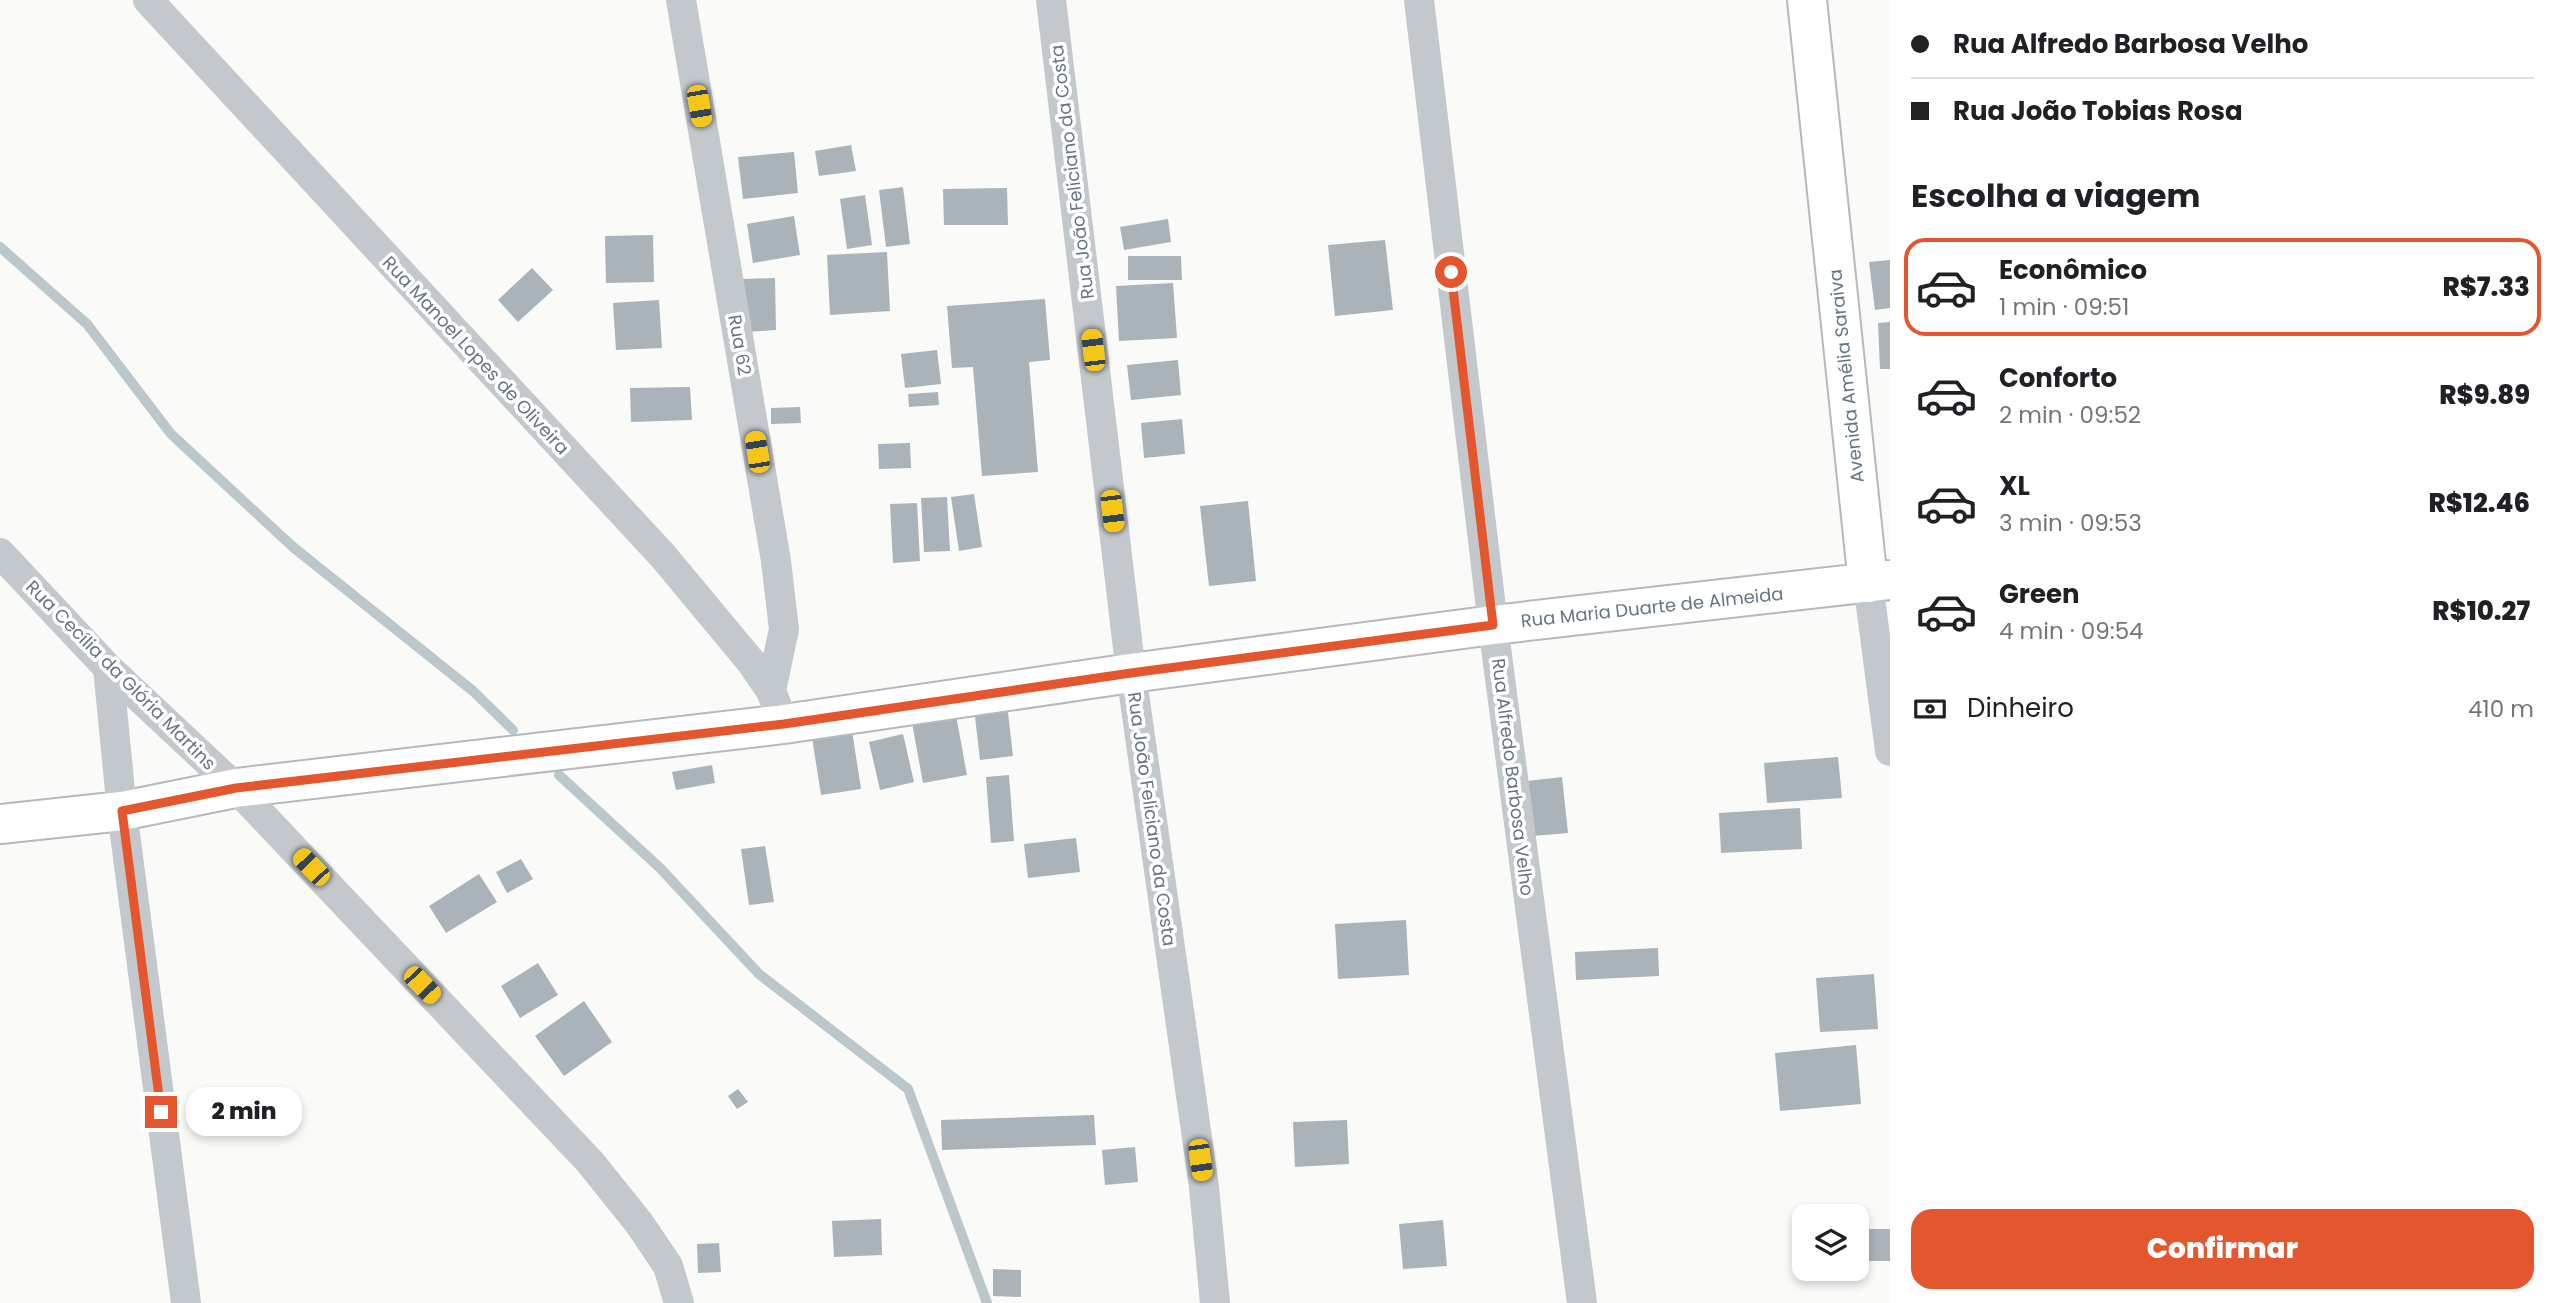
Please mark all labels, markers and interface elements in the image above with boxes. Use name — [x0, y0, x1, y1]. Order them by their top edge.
text: Rua Alfredo Barbosa Velho — [1953, 26, 2308, 62]
street label: Rua João Feliciano da Costa — [1044, 43, 1100, 301]
car — [686, 83, 713, 129]
text: Rua João Tobias Rosa — [1953, 93, 2243, 129]
text: Escolha a viagem — [1911, 173, 2200, 218]
street label: Rua Manoel Lopes de Oliveira — [377, 250, 575, 460]
text: Econômico — [1999, 252, 2147, 288]
route start — [1435, 256, 1467, 288]
icon: car — [1915, 256, 1978, 319]
street label: Avenida Amélia Saraiva — [1822, 268, 1870, 484]
text: R$7.33 — [2442, 269, 2530, 305]
text: 1 min · 09:51 — [1999, 291, 2129, 323]
street label: Rua 62 — [722, 313, 758, 377]
car — [1081, 328, 1106, 372]
text: Conforto — [1999, 360, 2117, 396]
icon: car — [1915, 364, 1978, 427]
text: R$9.89 — [2439, 377, 2530, 413]
text: 2 min · 09:52 — [1999, 399, 2141, 431]
car — [744, 430, 771, 474]
text: XL — [1999, 468, 2030, 504]
icon: car — [1915, 472, 1978, 535]
text: R$12.46 — [2428, 485, 2530, 521]
car — [1100, 489, 1125, 533]
text: 3 min · 09:53 — [1999, 507, 2142, 539]
street label: Rua Cecília da Glória Martins — [21, 575, 221, 775]
text: Green — [1999, 576, 2080, 612]
icon: car — [1915, 580, 1978, 643]
street label: Rua Maria Duarte de Almeida — [1519, 581, 1785, 633]
text: R$10.27 — [2432, 593, 2530, 629]
text: 4 min · 09:54 — [1999, 615, 2144, 647]
street label: Rua Alfredo Barbosa Velho — [1486, 657, 1540, 897]
street label: Rua João Feliciano da Costa — [1122, 690, 1182, 948]
icon: cash — [1911, 690, 1949, 728]
text: Dinheiro — [1967, 690, 2074, 726]
text: 410 m — [2468, 693, 2534, 725]
car — [289, 845, 334, 889]
car — [400, 963, 445, 1007]
callout: 2 min — [186, 1088, 301, 1136]
text: 2 min — [212, 1095, 276, 1127]
route end — [145, 1096, 177, 1128]
car — [1187, 1138, 1214, 1182]
map controls — [1792, 1204, 1869, 1281]
button: layers — [1792, 1204, 1869, 1281]
button: Confirmar — [1911, 1209, 2534, 1289]

